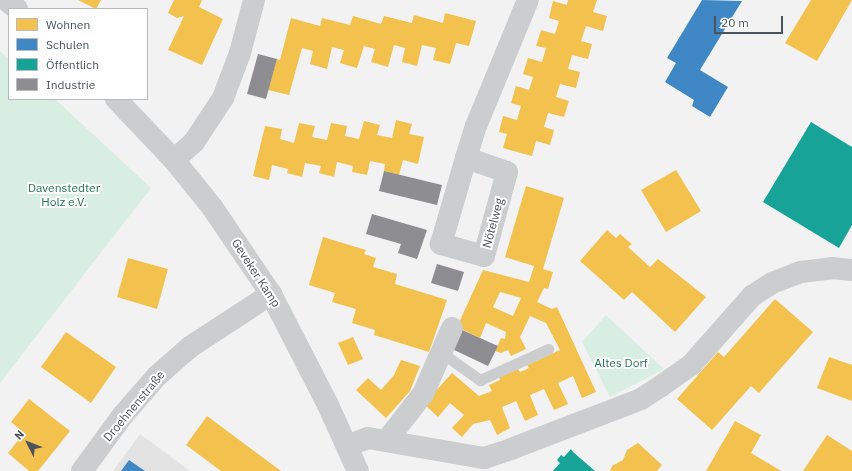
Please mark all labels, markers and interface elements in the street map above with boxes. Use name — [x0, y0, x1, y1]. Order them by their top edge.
legend — [8, 8, 148, 100]
scale bar — [716, 8, 785, 34]
text: 20 m — [721, 15, 749, 30]
text: Wohnen — [46, 17, 90, 32]
text: Schulen — [46, 37, 89, 52]
text: Öffentlich — [46, 57, 99, 72]
text: Industrie — [46, 77, 95, 92]
park label: Davenstedter Holz e.V. — [28, 181, 100, 209]
street label: Nötelweg — [479, 196, 507, 250]
street label: Geveker Kamp — [229, 236, 283, 310]
park label: Altes Dorf — [594, 356, 648, 370]
street label: Droehnenstraße — [100, 368, 168, 444]
north arrow — [8, 423, 48, 463]
text: N — [11, 427, 27, 443]

